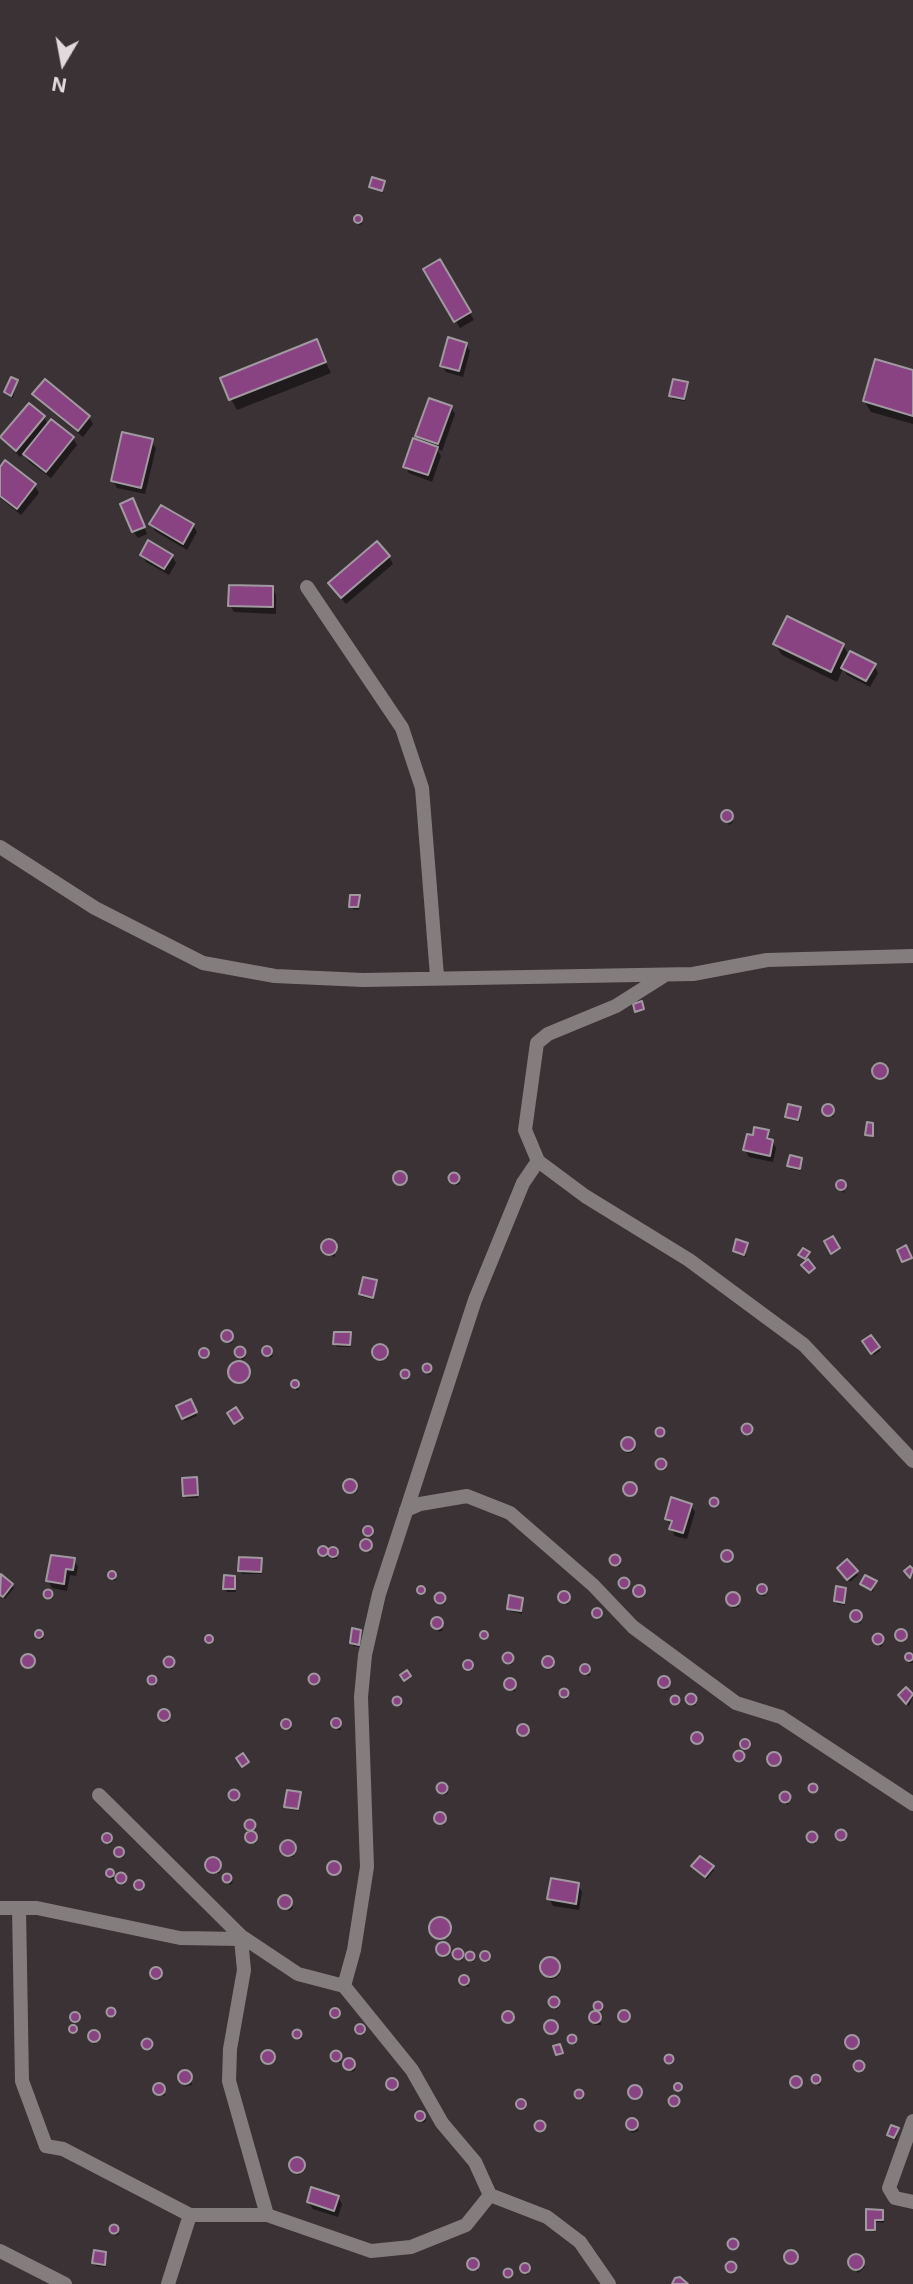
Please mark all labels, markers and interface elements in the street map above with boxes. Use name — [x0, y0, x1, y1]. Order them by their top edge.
north arrow — [28, 28, 98, 98]
text: N — [50, 72, 68, 97]

